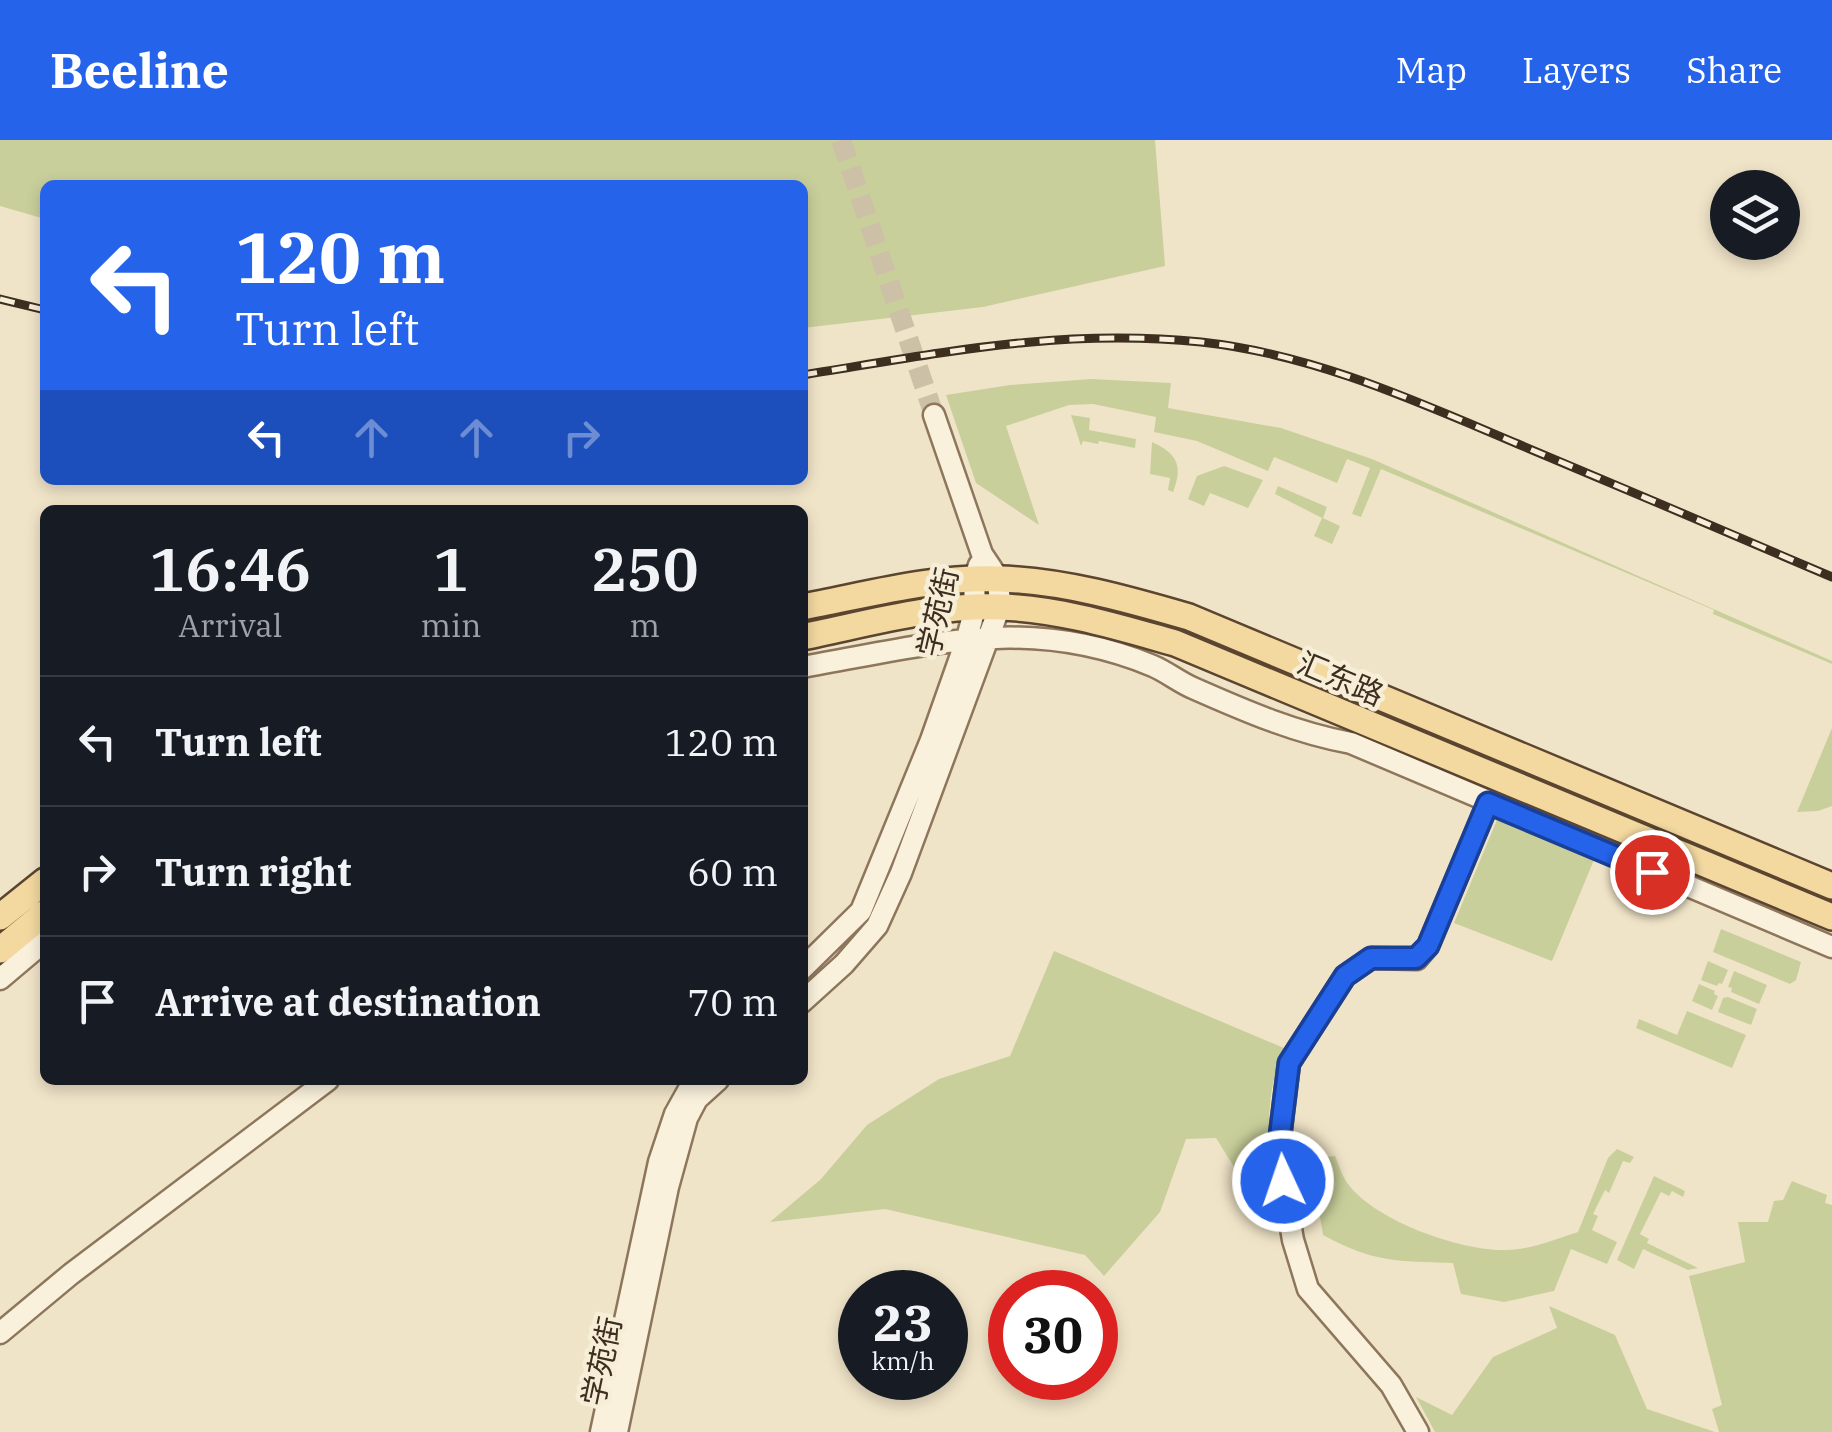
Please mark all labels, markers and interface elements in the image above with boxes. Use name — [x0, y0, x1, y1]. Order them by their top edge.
text: Beeline — [50, 39, 229, 101]
text: Map — [1396, 47, 1467, 93]
text: Layers — [1522, 47, 1631, 93]
text: Share — [1686, 47, 1782, 93]
map controls — [1710, 170, 1800, 260]
button: layers — [1710, 170, 1800, 260]
text: 120 m — [235, 211, 445, 302]
icon: left — [70, 220, 200, 350]
text: Turn left — [235, 299, 419, 357]
icon: left — [239, 410, 294, 465]
icon: ahead — [344, 410, 399, 465]
icon: ahead — [449, 410, 504, 465]
icon: right — [554, 410, 609, 465]
text: 16:46 — [149, 529, 311, 608]
text: 1 — [433, 529, 469, 608]
text: 250 — [591, 529, 699, 608]
street label: 学苑街 — [908, 564, 966, 660]
text: Arrival — [178, 604, 282, 646]
text: min — [420, 604, 481, 646]
text: m — [629, 604, 660, 646]
street label: 汇东路 — [1292, 642, 1390, 714]
icon: left — [70, 714, 125, 769]
text: Turn left — [155, 717, 322, 766]
text: 120 m — [665, 717, 778, 766]
pin — [1610, 830, 1695, 915]
icon: right — [70, 844, 125, 899]
icon: arrive — [1625, 845, 1680, 900]
text: Turn right — [155, 847, 351, 896]
text: 60 m — [687, 847, 778, 896]
icon: arrive — [70, 974, 125, 1029]
text: Arrive at destination — [155, 977, 541, 1026]
text: 70 m — [687, 977, 778, 1026]
position arrow — [1231, 1129, 1335, 1233]
speed limit sign: 30 — [988, 1270, 1118, 1400]
text: 23 — [873, 1290, 933, 1355]
street label: 学苑街 — [573, 1313, 629, 1409]
text: km/h — [871, 1344, 935, 1377]

